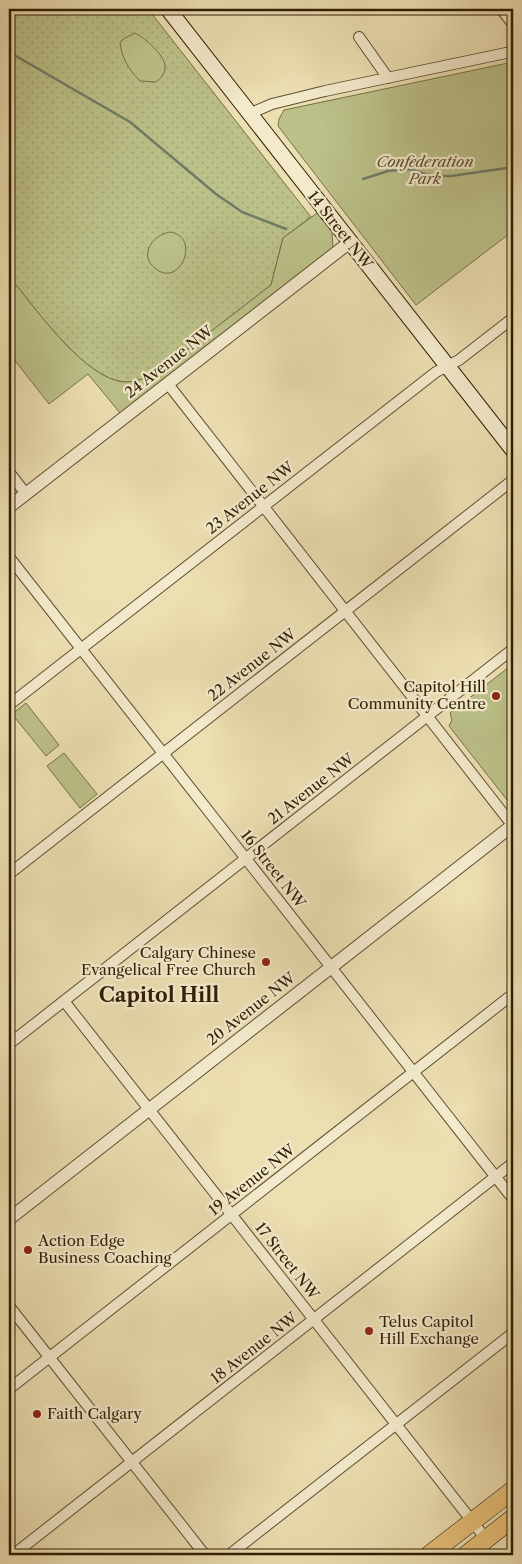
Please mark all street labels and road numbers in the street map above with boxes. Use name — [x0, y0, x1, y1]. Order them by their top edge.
street label: 14 Street NW — [304, 187, 377, 273]
street label: 24 Avenue NW — [121, 321, 217, 402]
street label: 23 Avenue NW — [202, 457, 298, 538]
street label: 22 Avenue NW — [204, 624, 300, 705]
street label: 21 Avenue NW — [264, 749, 358, 828]
street label: 16 Street NW — [237, 826, 310, 912]
street label: 20 Avenue NW — [202, 968, 299, 1049]
street label: 19 Avenue NW — [205, 1140, 299, 1219]
street label: 17 Street NW — [251, 1218, 324, 1304]
street label: 18 Avenue NW — [207, 1308, 301, 1387]

